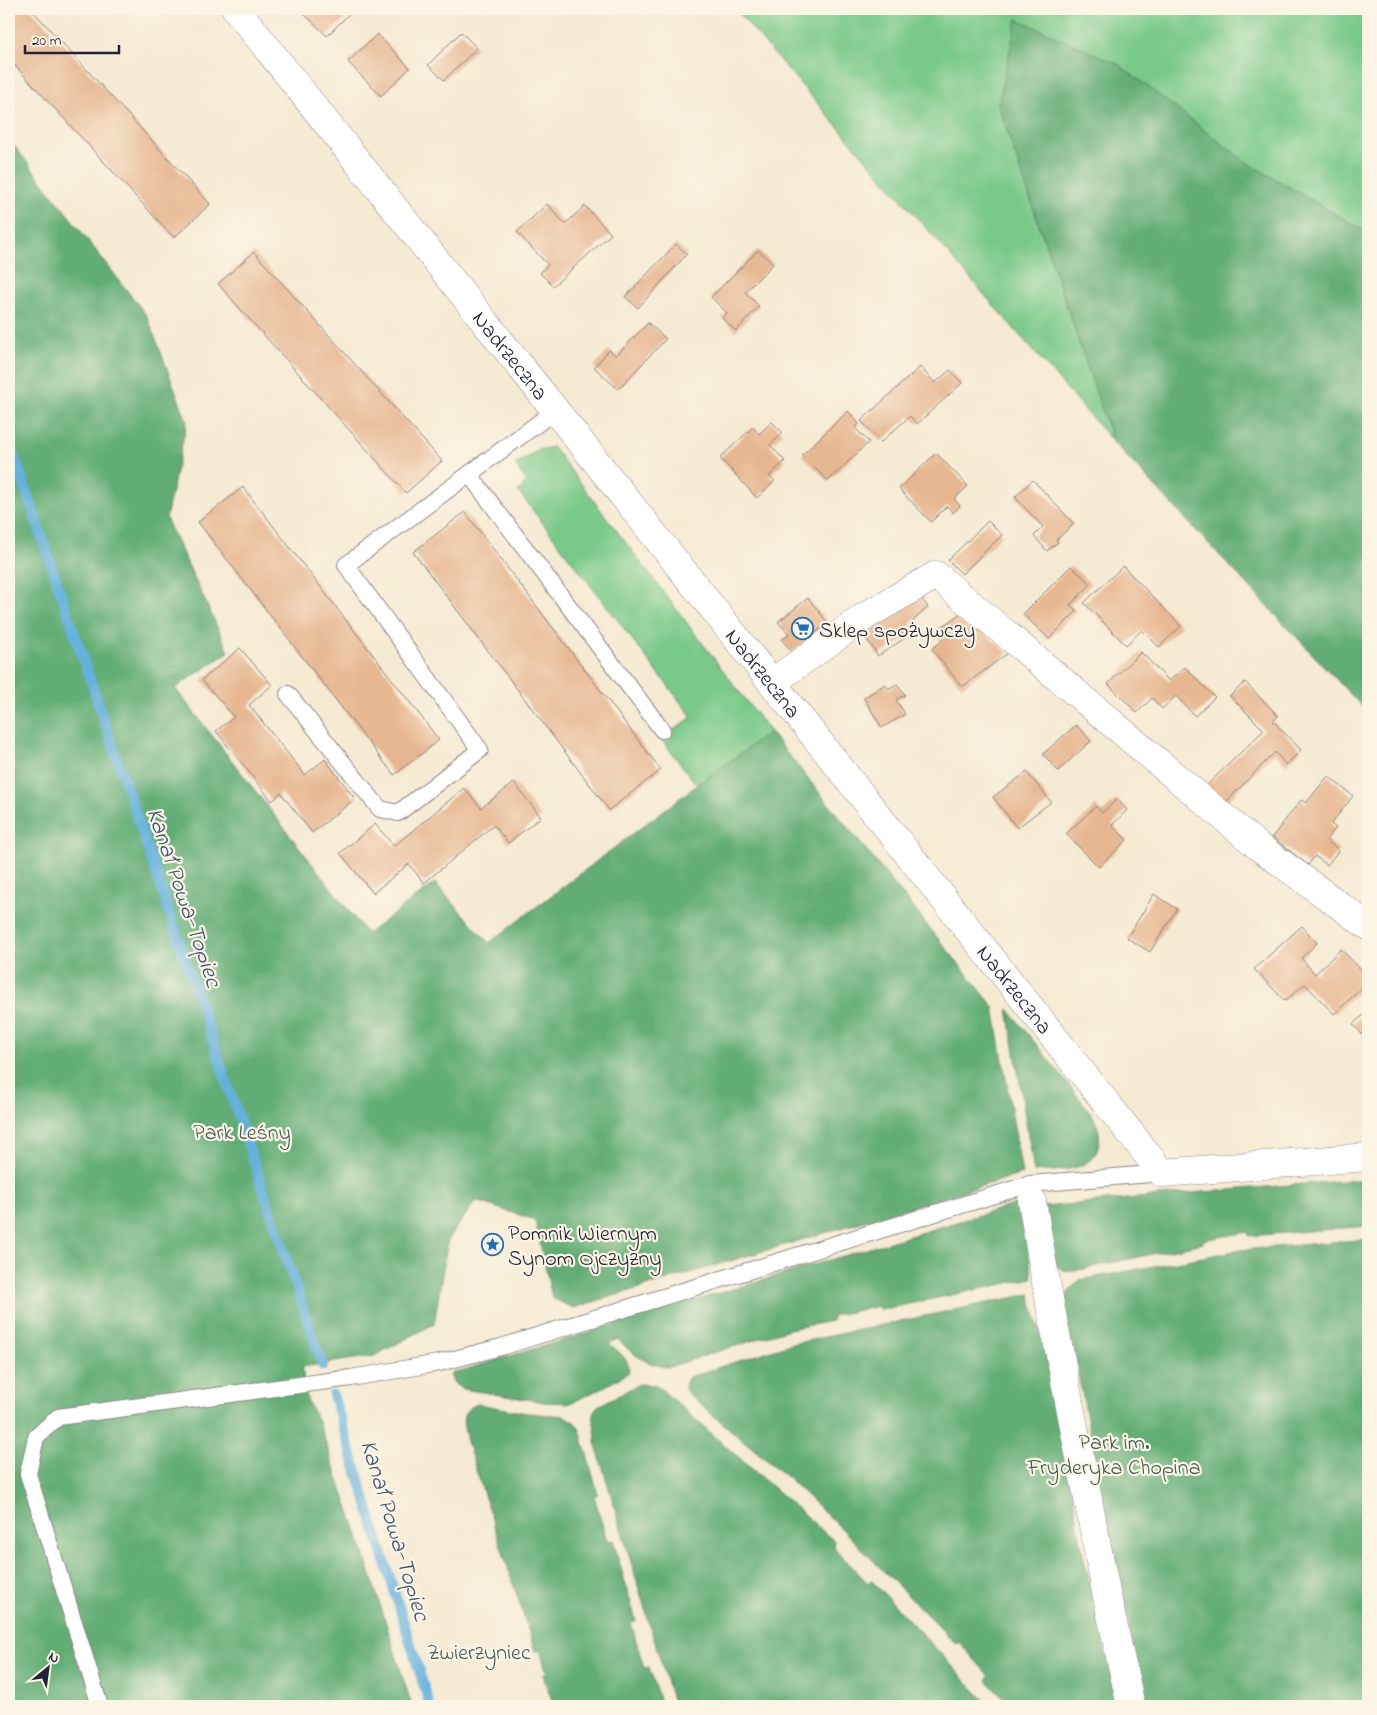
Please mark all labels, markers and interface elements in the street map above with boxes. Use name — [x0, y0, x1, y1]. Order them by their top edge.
scale bar — [25, 22, 119, 54]
text: 20 m — [32, 30, 62, 52]
street label: Nadrzeczna — [463, 305, 555, 409]
place label: Sklep spożywczy — [819, 616, 975, 649]
supermarket icon: Sklep spożywczy — [791, 617, 815, 641]
street label: Nadrzeczna — [716, 623, 807, 726]
water label: Kanał Powa-Topiec — [136, 803, 230, 993]
street label: Nadrzeczna — [967, 939, 1059, 1042]
park label: Park Leśny — [193, 1118, 291, 1151]
place label: Pomnik Wiernym Synom Ojczyzny — [508, 1219, 662, 1277]
place icon: Pomnik Wiernym Synom Ojczyzny — [480, 1233, 504, 1257]
park label: Park im. Fryderyka Chopina — [1026, 1428, 1201, 1486]
water label: Kanał Powa-Topiec — [349, 1436, 438, 1627]
park label: Zwierzyniec — [427, 1638, 531, 1671]
north arrow — [22, 1642, 72, 1692]
text: N — [44, 1646, 63, 1669]

